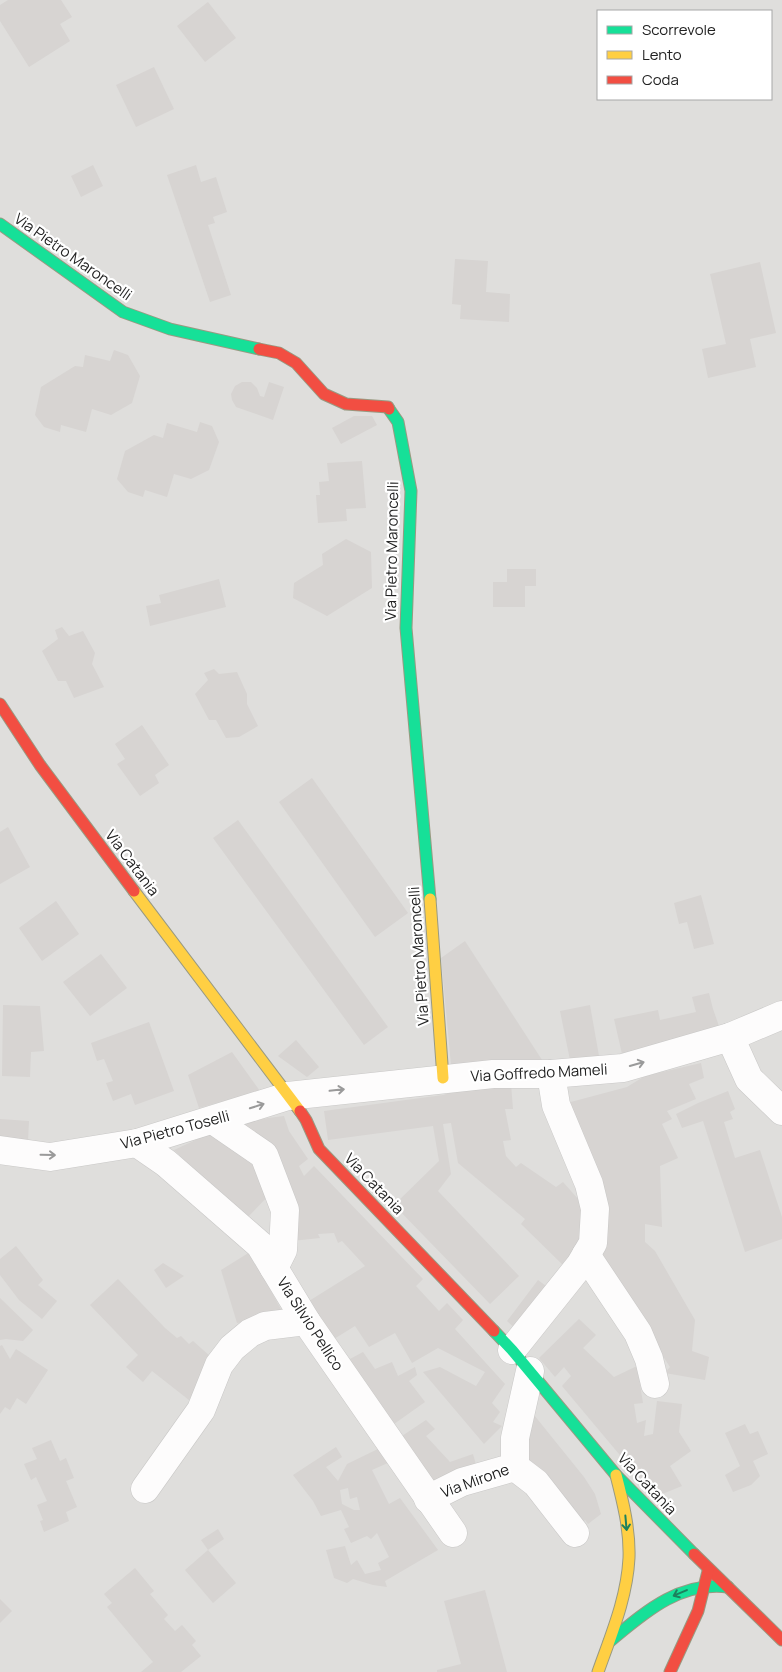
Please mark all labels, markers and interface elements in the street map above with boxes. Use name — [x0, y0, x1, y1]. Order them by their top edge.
legend — [597, 10, 772, 100]
text: Scorrevole — [642, 19, 716, 40]
text: Lento — [642, 44, 682, 65]
text: Coda — [642, 69, 679, 90]
street label: Via Pietro Maroncelli — [10, 208, 136, 305]
street label: Via Pietro Maroncelli — [380, 481, 403, 621]
street label: Via Catania — [101, 825, 164, 900]
street label: Via Pietro Maroncelli — [403, 886, 434, 1026]
street label: Via Goffredo Mameli — [470, 1058, 608, 1087]
one-way arrow — [629, 1058, 645, 1068]
one-way arrow — [328, 1085, 344, 1095]
one-way arrow — [248, 1101, 264, 1110]
street label: Via Pietro Toselli — [118, 1105, 232, 1154]
street label: Via Catania — [340, 1148, 409, 1219]
one-way arrow — [40, 1151, 56, 1160]
street label: Via Silvio Pellico — [272, 1273, 349, 1375]
street label: Via Catania — [613, 1448, 682, 1519]
street label: Via Mirone — [438, 1458, 512, 1503]
one-way arrow — [621, 1515, 631, 1531]
one-way arrow — [673, 1588, 688, 1598]

